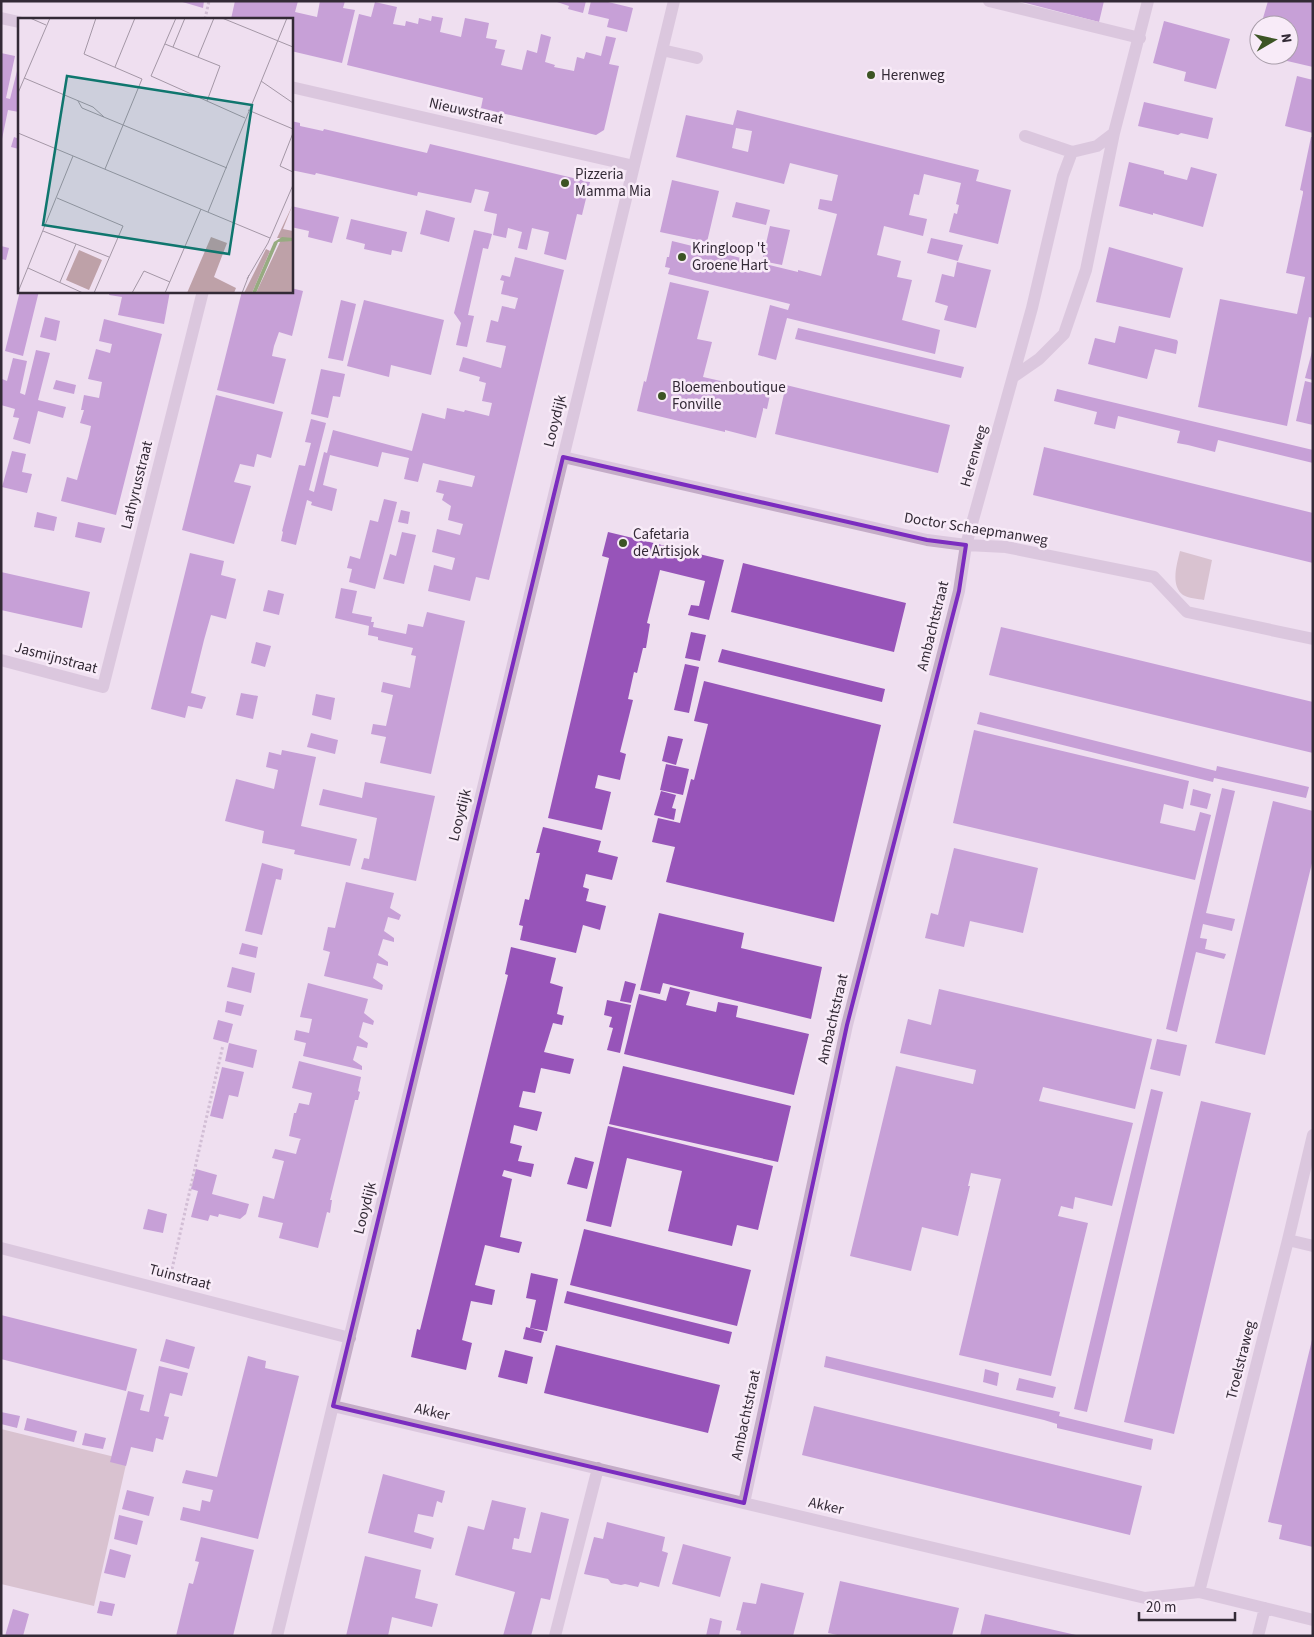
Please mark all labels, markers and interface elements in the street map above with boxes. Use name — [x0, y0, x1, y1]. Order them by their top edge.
north arrow — [1249, 15, 1299, 65]
inset map — [18, 18, 292, 292]
text: N — [1275, 32, 1296, 44]
place label: Herenweg — [881, 65, 945, 86]
marker: Herenweg — [865, 69, 877, 81]
street label: Nieuwstraat — [427, 92, 505, 130]
place label: Pizzeria Mamma Mia — [575, 164, 651, 202]
marker: Pizzeria Mamma Mia — [559, 177, 571, 189]
place label: Kringloop 't Groene Hart — [692, 238, 768, 276]
marker: Kringloop 't Groene Hart — [676, 251, 688, 263]
place label: Bloemenboutique Fonville — [672, 377, 786, 415]
marker: Bloemenboutique Fonville — [656, 390, 668, 402]
street label: Looydijk — [538, 392, 572, 449]
street label: Herenweg — [955, 422, 993, 489]
street label: Lathyrusstraat — [116, 439, 158, 531]
street label: Doctor Schaepmanweg — [903, 507, 1050, 551]
place label: Cafetaria de Artisjok — [633, 524, 700, 562]
marker: Cafetaria de Artisjok — [617, 537, 629, 549]
street label: Ambachtstraat — [912, 579, 954, 673]
street label: Jasmijnstraat — [12, 637, 100, 679]
street label: Looydijk — [443, 786, 477, 843]
street label: Ambachtstraat — [812, 972, 854, 1066]
street label: Looydijk — [348, 1179, 382, 1236]
street label: Tuinstraat — [147, 1259, 213, 1295]
street label: Troelstraweg — [1221, 1318, 1261, 1402]
street label: Ambachtstraat — [726, 1368, 766, 1462]
street label: Akker — [412, 1398, 452, 1426]
street label: Akker — [806, 1492, 846, 1520]
scale bar — [1139, 1590, 1235, 1622]
text: 20 m — [1146, 1597, 1176, 1618]

